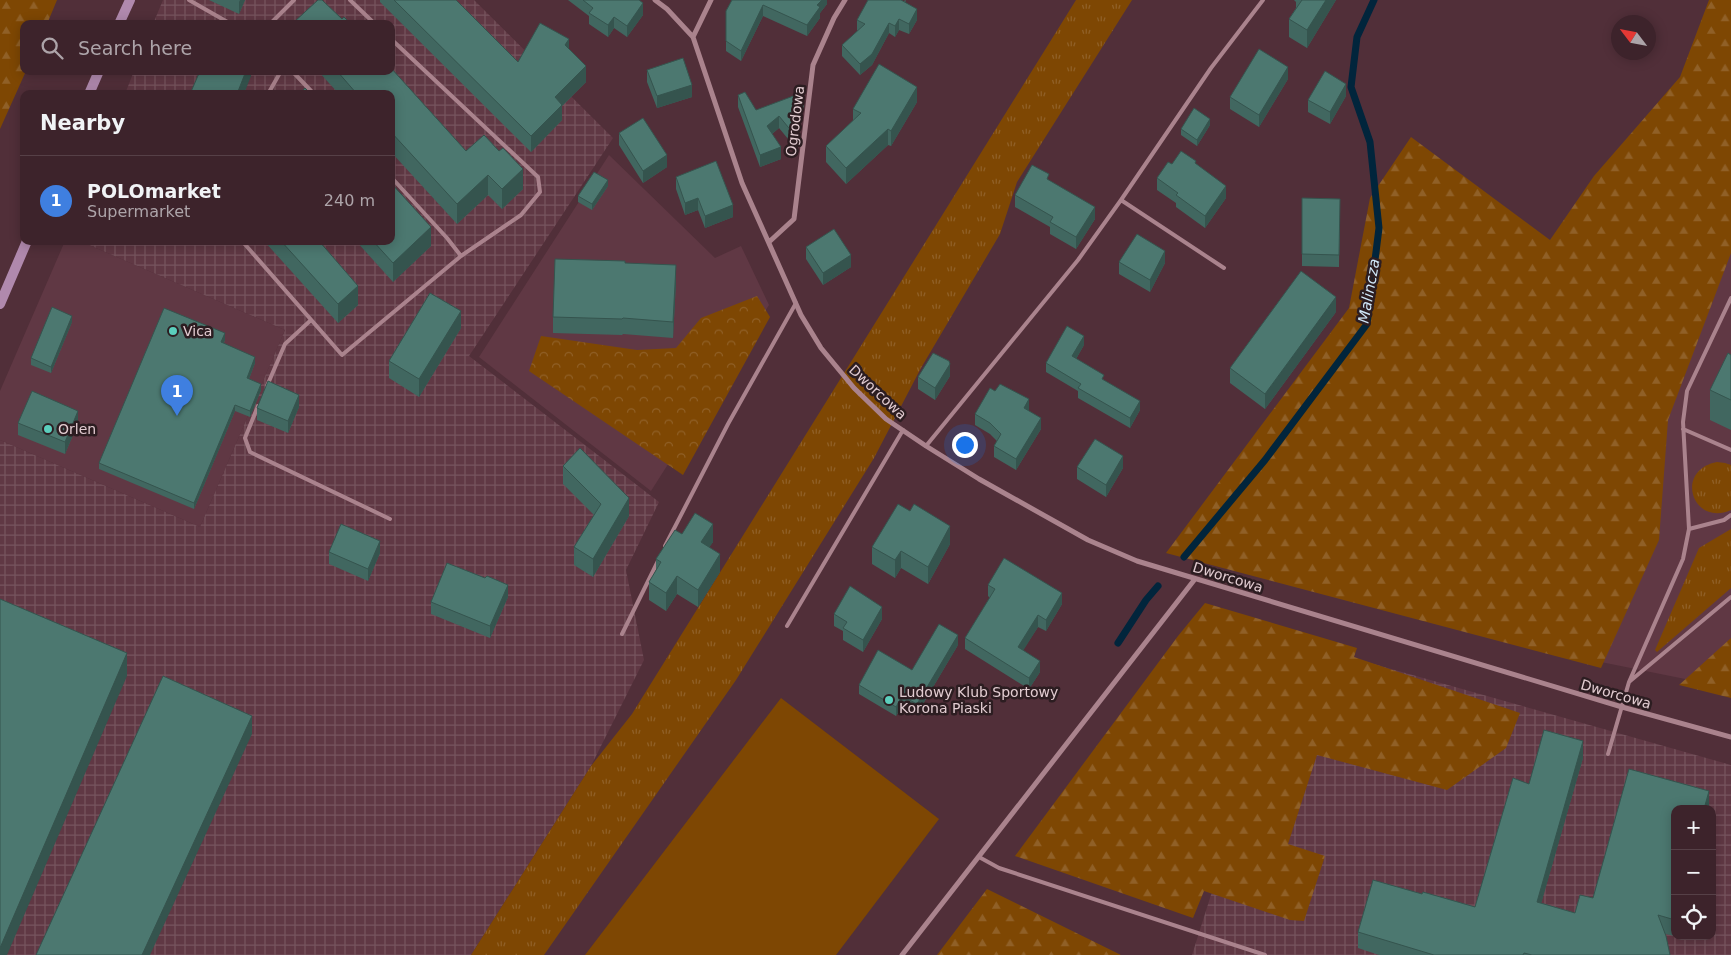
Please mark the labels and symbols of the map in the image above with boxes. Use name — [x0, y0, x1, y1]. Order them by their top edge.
north arrow — [1611, 15, 1656, 60]
street label: Ogrodowa — [783, 85, 807, 157]
water label: Malincza — [1354, 257, 1384, 325]
place label: Vica — [183, 323, 212, 339]
marker: Vica — [167, 325, 179, 337]
street label: Dworcowa — [846, 361, 910, 423]
pin: 1 — [161, 375, 193, 416]
place label: Orlen — [58, 421, 96, 437]
marker: Orlen — [42, 423, 54, 435]
your location — [952, 432, 978, 458]
street label: Dworcowa — [1191, 559, 1265, 595]
street label: Dworcowa — [1579, 676, 1653, 712]
place label: Ludowy Klub Sportowy Korona Piaski — [899, 684, 1058, 716]
marker: Ludowy Klub Sportowy Korona Piaski — [883, 694, 895, 706]

